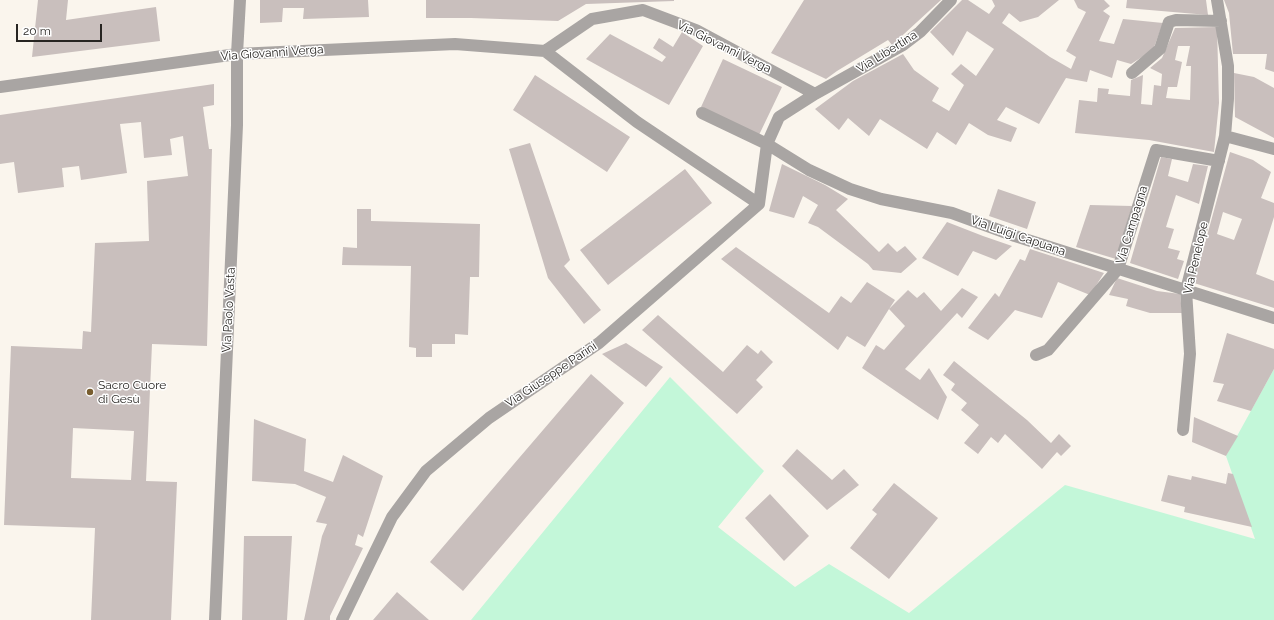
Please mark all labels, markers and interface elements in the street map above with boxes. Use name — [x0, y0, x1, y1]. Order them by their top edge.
scale bar — [18, 16, 104, 42]
street label: Via Giovanni Verga — [674, 18, 774, 76]
text: 20 m — [23, 24, 51, 38]
street label: Via Libertina — [854, 28, 920, 76]
street label: Via Giovanni Verga — [220, 42, 324, 64]
street label: Via Campagna — [1113, 184, 1151, 266]
street label: Via Luigi Capuana — [969, 213, 1067, 259]
street label: Via Penelope — [1181, 221, 1211, 295]
street label: Via Paolo Vasta — [220, 267, 238, 353]
street label: Via Giuseppe Parini — [503, 339, 599, 411]
place label: Sacro Cuore di Gesù — [98, 378, 166, 406]
marker: Sacro Cuore di Gesù — [85, 387, 95, 397]

